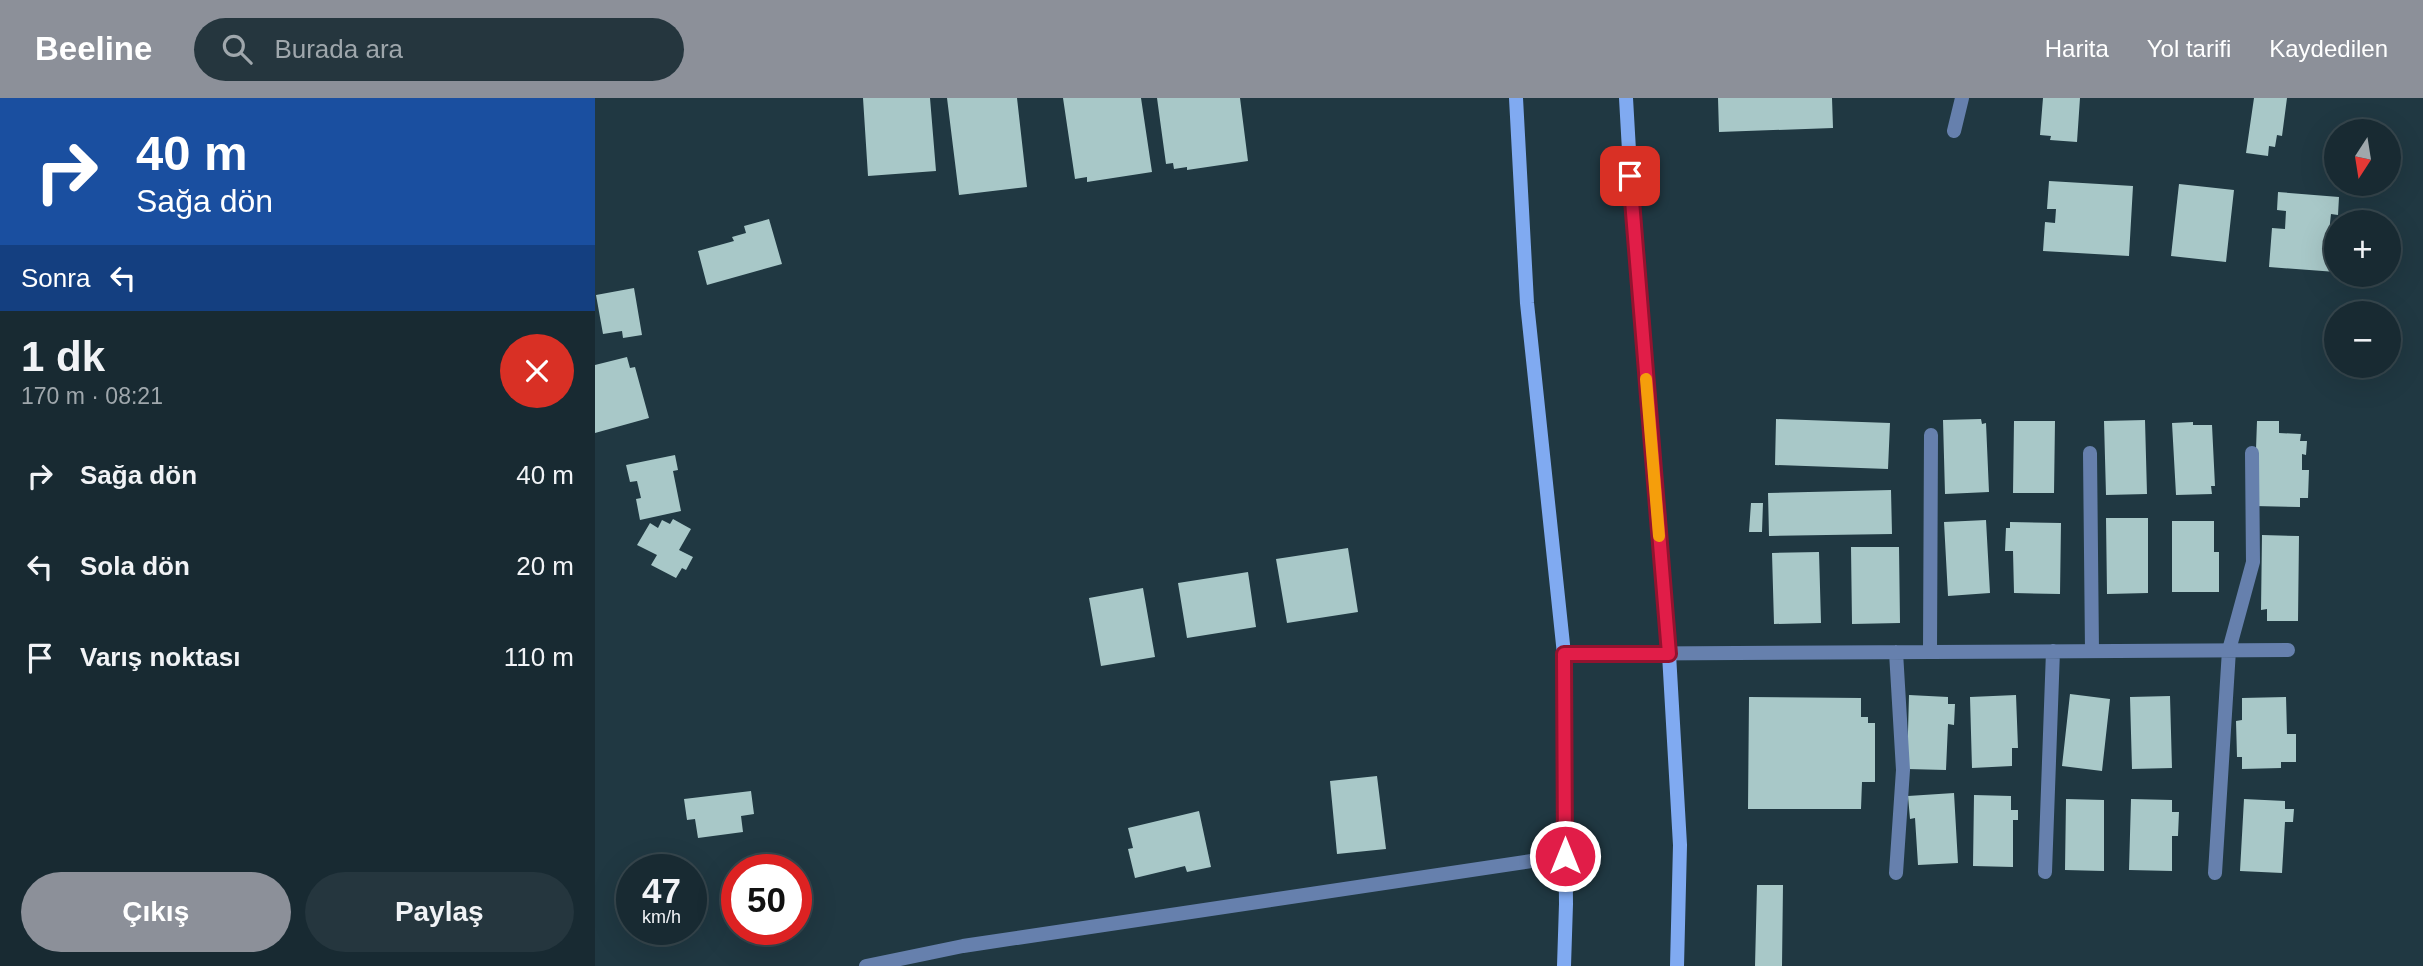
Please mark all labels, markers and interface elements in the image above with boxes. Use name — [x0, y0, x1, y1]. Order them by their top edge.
search box — [194, 18, 684, 81]
text: Beeline — [35, 30, 152, 67]
icon: search — [218, 30, 256, 68]
text: Burada ara — [274, 34, 403, 64]
text: Harita — [2045, 35, 2109, 62]
text: Yol tarifi — [2147, 35, 2231, 62]
text: Kaydedilen — [2269, 35, 2388, 62]
north arrow — [2324, 119, 2401, 196]
map controls — [2324, 119, 2401, 378]
icon: right — [21, 126, 112, 217]
text: 40 m — [136, 126, 248, 180]
pin — [1600, 146, 1660, 206]
icon: arrive — [1611, 157, 1649, 195]
text: Sağa dön — [136, 183, 273, 219]
button: + — [2324, 210, 2401, 287]
icon: left — [104, 259, 142, 297]
text: Sonra — [21, 263, 90, 293]
button: − — [2324, 301, 2401, 378]
text: 1 dk — [21, 333, 105, 380]
button: close — [500, 334, 574, 408]
text: 170 m · 08:21 — [21, 383, 163, 409]
icon: right — [21, 457, 59, 495]
text: Sağa dön — [80, 460, 197, 490]
text: 40 m — [516, 460, 574, 490]
icon: left — [21, 548, 59, 586]
text: Sola dön — [80, 551, 190, 581]
text: 20 m — [516, 551, 574, 581]
icon: arrive — [21, 639, 59, 677]
text: Varış noktası — [80, 642, 240, 672]
text: 110 m — [504, 642, 574, 672]
position arrow — [1528, 819, 1602, 893]
speed limit sign: 50 — [721, 854, 812, 945]
text: 47 — [642, 871, 681, 910]
button: Çıkış — [21, 872, 291, 952]
button: Paylaş — [305, 872, 574, 952]
text: km/h — [642, 907, 681, 927]

